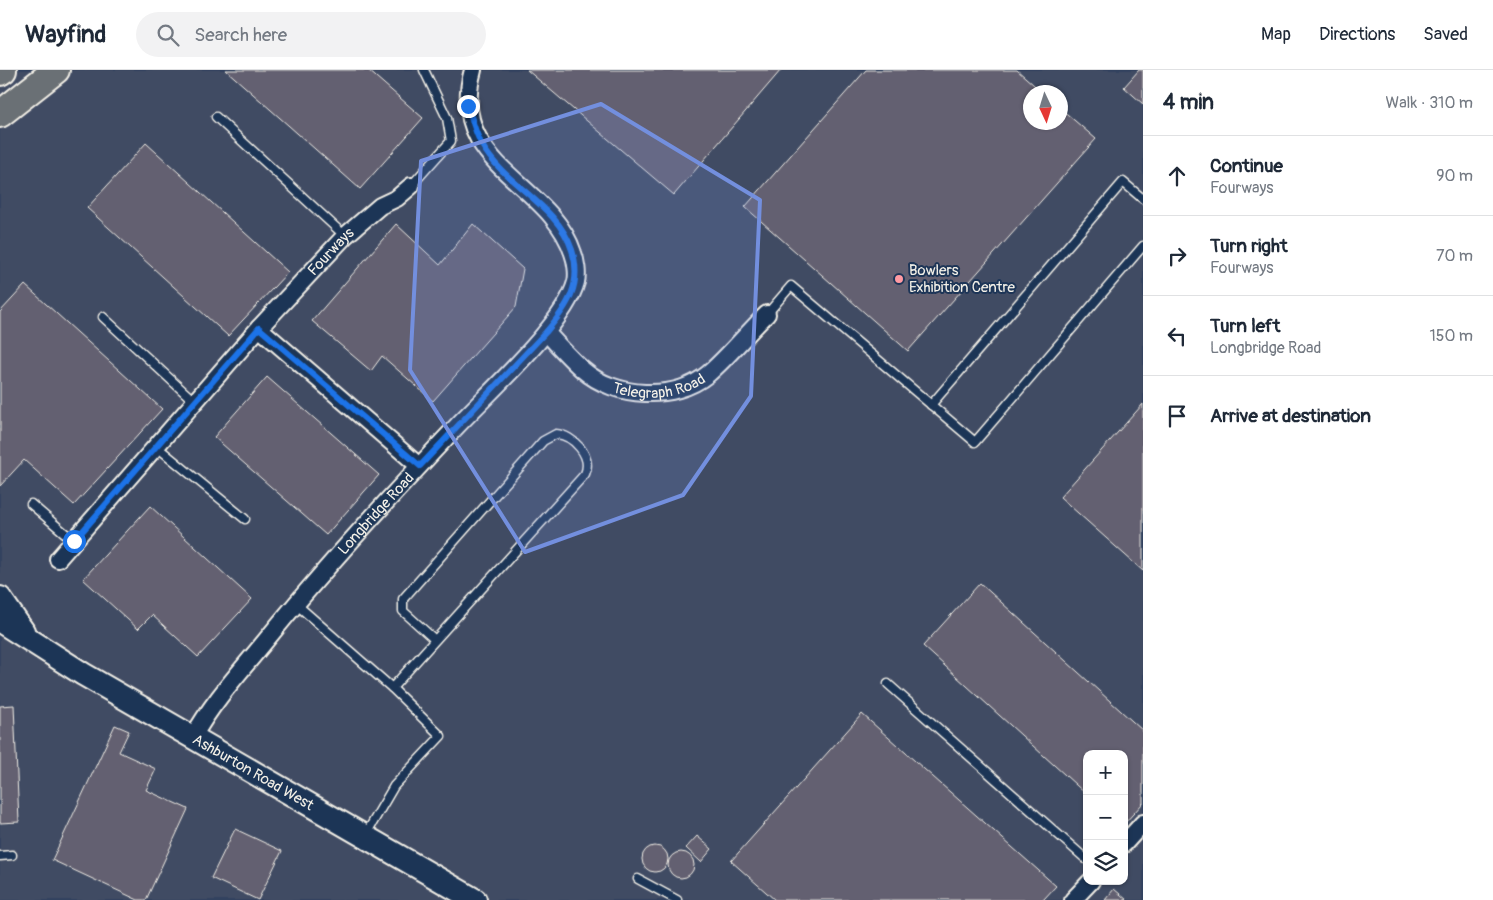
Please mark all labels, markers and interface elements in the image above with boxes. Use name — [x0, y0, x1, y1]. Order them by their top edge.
search box — [136, 12, 486, 57]
text: Wayfind — [25, 20, 106, 49]
icon: search — [154, 21, 182, 49]
text: Search here — [194, 23, 287, 47]
text: Map — [1261, 23, 1291, 46]
text: Directions — [1319, 23, 1395, 46]
text: Saved — [1423, 23, 1468, 46]
north arrow — [1023, 85, 1068, 130]
text: 4 min — [1163, 89, 1214, 116]
text: Walk · 310 m — [1386, 93, 1473, 113]
route end — [457, 95, 480, 118]
text: Continue — [1210, 154, 1283, 178]
icon: ahead — [1163, 162, 1191, 190]
text: 90 m — [1436, 166, 1473, 186]
text: Fourways — [1210, 178, 1273, 198]
street label: Fourways — [303, 223, 358, 280]
text: Turn right — [1210, 234, 1288, 258]
icon: right — [1163, 242, 1191, 270]
text: 70 m — [1436, 246, 1473, 266]
text: Fourways — [1210, 258, 1273, 278]
place label: Bowlers Exhibition Centre — [909, 261, 1016, 297]
marker: Bowlers Exhibition Centre — [893, 273, 905, 285]
text: Turn left — [1210, 314, 1280, 338]
icon: left — [1163, 322, 1191, 350]
text: 150 m — [1429, 326, 1473, 346]
text: Longbridge Road — [1210, 338, 1321, 358]
street label: Telegraph Road — [610, 369, 709, 403]
icon: arrive — [1163, 402, 1191, 430]
text: Arrive at destination — [1210, 404, 1371, 428]
street label: Longbridge Road — [334, 469, 418, 559]
route start — [63, 530, 86, 553]
street label: Ashburton Road West — [189, 730, 318, 815]
map controls — [1083, 750, 1128, 885]
button: + — [1083, 750, 1128, 795]
button: − — [1083, 795, 1128, 840]
button: layers — [1083, 840, 1128, 885]

